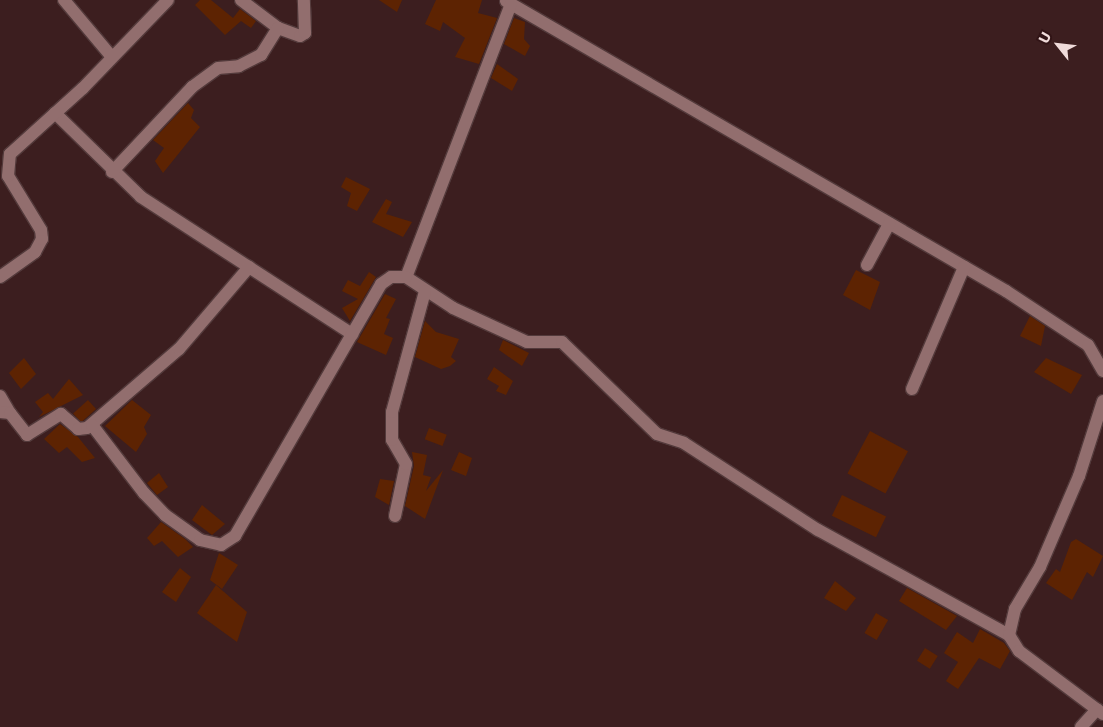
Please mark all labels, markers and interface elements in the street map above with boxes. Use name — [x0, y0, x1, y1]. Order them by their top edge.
north arrow — [1033, 20, 1083, 70]
text: U — [1035, 29, 1054, 46]

